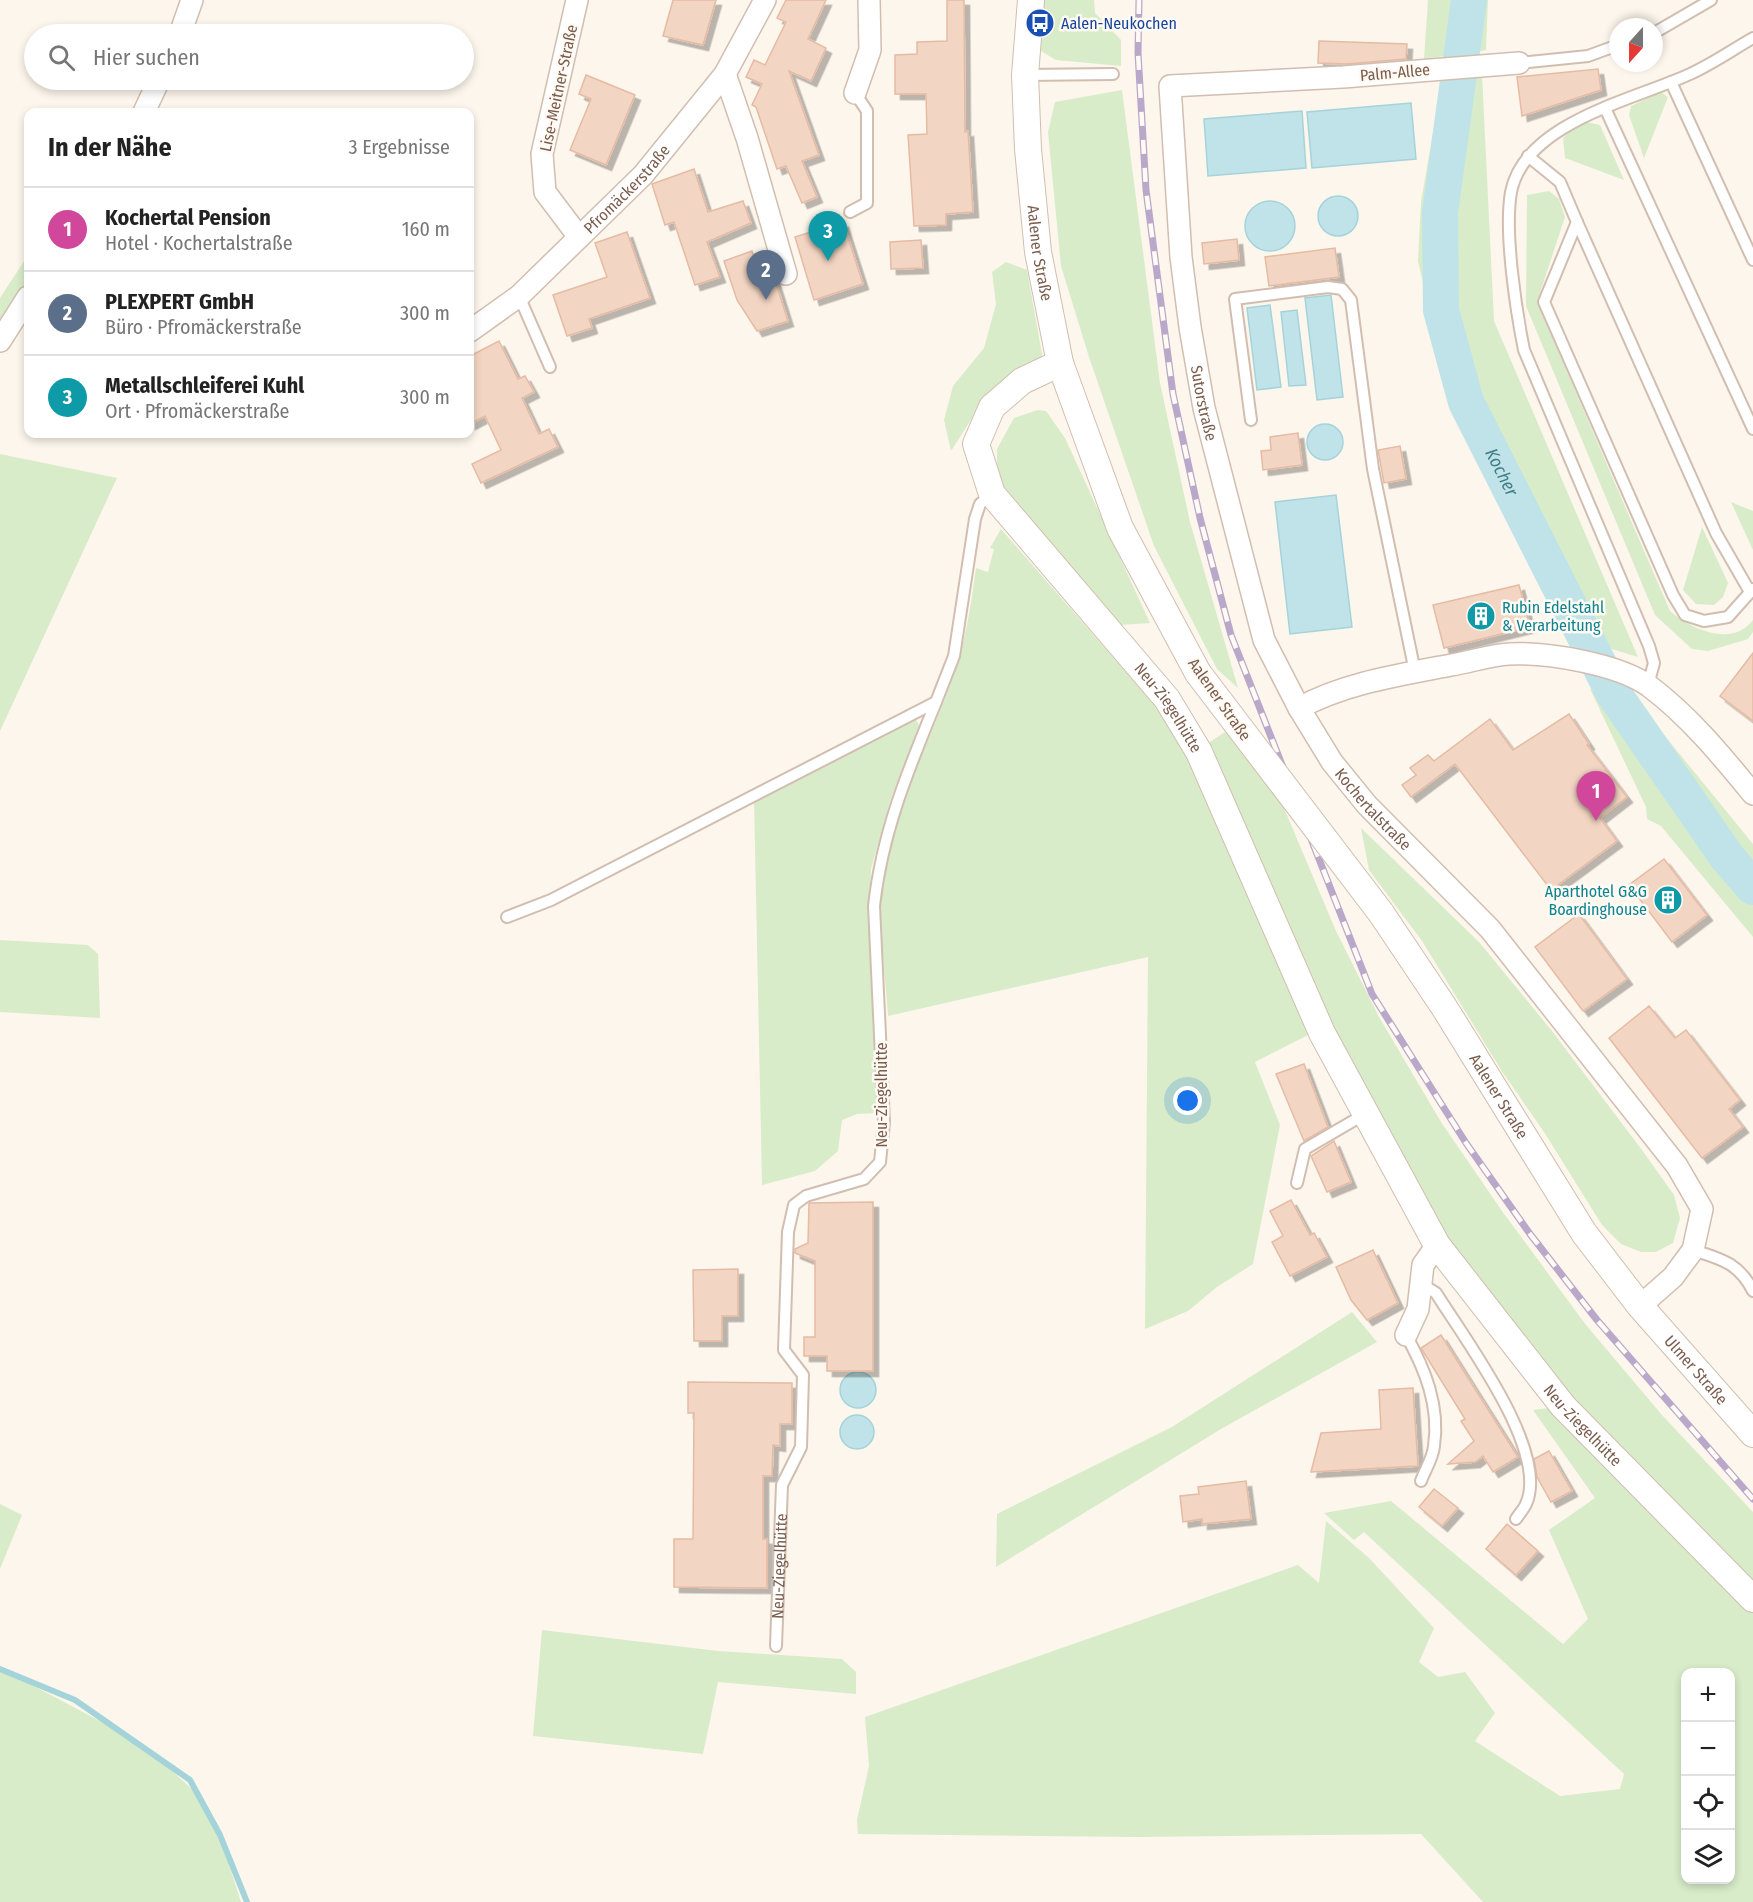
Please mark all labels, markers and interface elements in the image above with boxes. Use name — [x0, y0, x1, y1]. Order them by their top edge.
bus stop icon: Aalen-Neukochen — [1024, 7, 1056, 39]
place label: Aalen-Neukochen — [1061, 14, 1177, 33]
north arrow — [1609, 18, 1663, 72]
street label: Lise-Meitner-Straße — [536, 23, 581, 153]
search box — [24, 24, 474, 90]
icon: search — [45, 41, 78, 74]
text: Hier suchen — [93, 44, 200, 71]
street label: Palm-Allee — [1359, 60, 1431, 85]
text: In der Nähe — [48, 132, 172, 163]
text: 3 Ergebnisse — [348, 135, 450, 159]
street label: Pfromäckerstraße — [580, 141, 674, 238]
text: Kochertal Pension — [105, 204, 271, 231]
street label: Aalener Straße — [1024, 204, 1056, 303]
pin: 3 — [808, 212, 848, 261]
text: 1 — [63, 217, 72, 241]
text: 160 m — [402, 217, 450, 241]
text: Hotel · Kochertalstraße — [105, 231, 293, 255]
pin: 2 — [746, 250, 786, 300]
text: PLEXPERT GmbH — [105, 288, 254, 315]
text: 2 — [63, 301, 72, 325]
text: 300 m — [400, 301, 450, 325]
text: Büro · Pfromäckerstraße — [105, 315, 302, 339]
street label: Sutorstraße — [1187, 364, 1221, 443]
text: Metallschleiferei Kuhl — [105, 372, 304, 399]
text: 3 — [63, 385, 72, 409]
text: 300 m — [400, 385, 450, 409]
text: Ort · Pfromäckerstraße — [105, 399, 289, 423]
water label: Kocher — [1480, 445, 1523, 500]
place label: Rubin Edelstahl & Verarbeitung — [1502, 598, 1604, 635]
building icon: Rubin Edelstahl & Verarbeitung — [1465, 600, 1497, 632]
street label: Aalener Straße — [1184, 654, 1255, 744]
street label: Neu-Ziegelhütte — [1130, 659, 1206, 756]
street label: Kochertalstraße — [1331, 765, 1415, 854]
pin: 1 — [1576, 772, 1616, 821]
place label: Aparthotel G&G Boardinghouse — [1545, 882, 1647, 919]
building icon: Aparthotel G&G Boardinghouse — [1652, 884, 1684, 916]
street label: Neu-Ziegelhütte — [872, 1042, 891, 1148]
street label: Aalener Straße — [1465, 1050, 1532, 1142]
your location — [1173, 1086, 1202, 1115]
street label: Ulmer Straße — [1660, 1332, 1731, 1409]
street label: Neu-Ziegelhütte — [1540, 1381, 1626, 1470]
street label: Neu-Ziegelhütte — [768, 1513, 791, 1619]
map controls — [1681, 1668, 1735, 1884]
button: + — [1681, 1668, 1735, 1722]
button: − — [1681, 1722, 1735, 1776]
button: locate — [1681, 1776, 1735, 1830]
button: layers — [1681, 1830, 1735, 1884]

